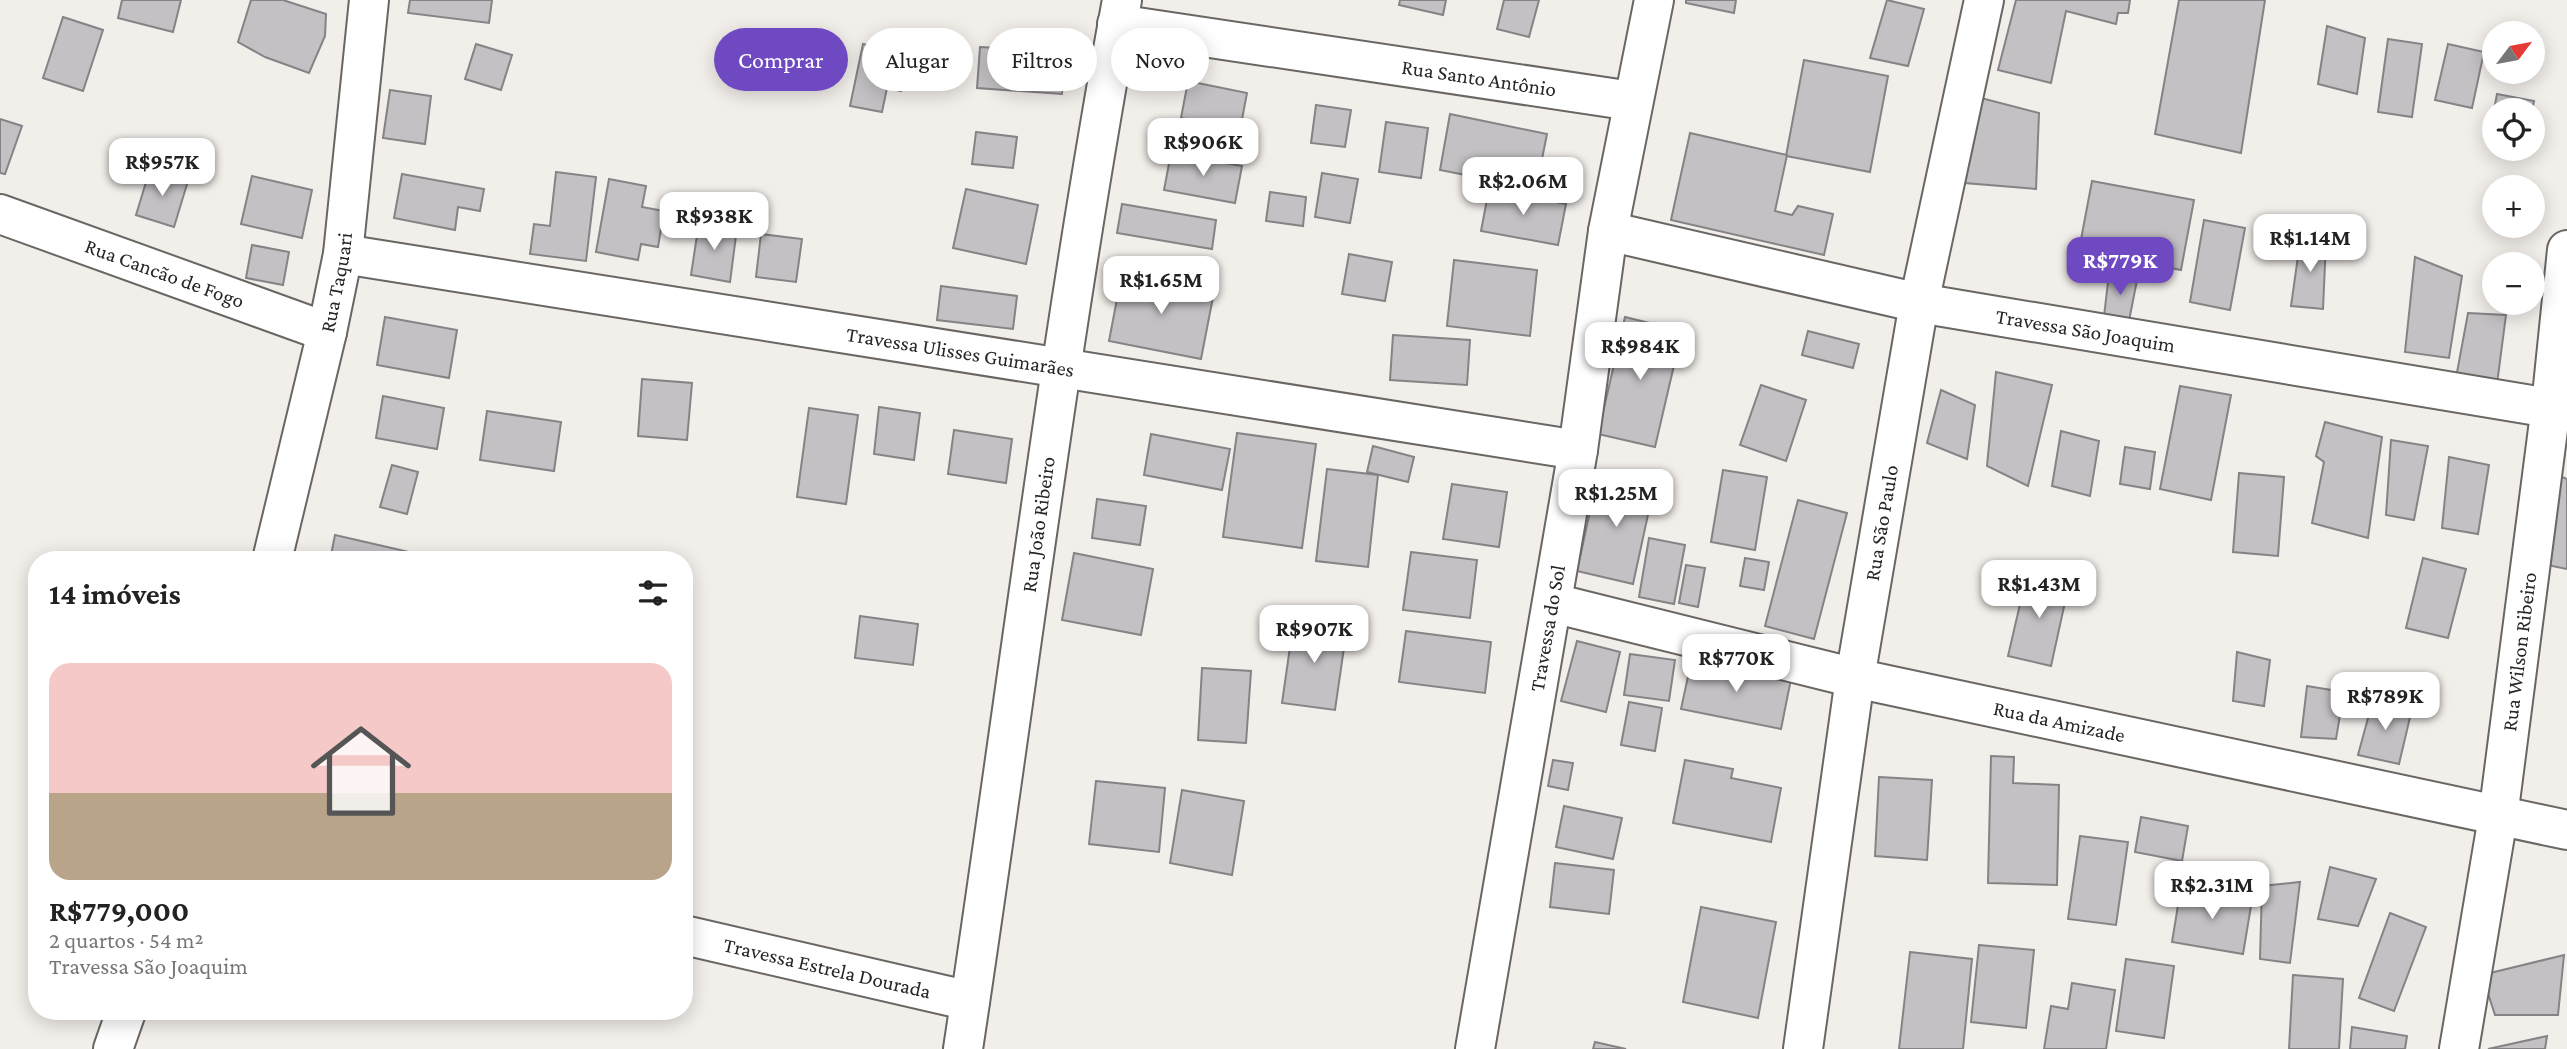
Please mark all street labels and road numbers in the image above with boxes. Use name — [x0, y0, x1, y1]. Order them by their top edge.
street label: Rua Santo Antônio — [1400, 55, 1558, 102]
street label: Rua Taquari — [315, 231, 357, 335]
street label: Rua Cancão de Fogo — [82, 234, 247, 313]
street label: Travessa São Joaquim — [1994, 304, 2177, 358]
street label: Travessa Ulisses Guimarães — [845, 322, 1076, 382]
street label: Rua João Ribeiro — [1017, 455, 1060, 594]
street label: Rua São Paulo — [1860, 463, 1903, 583]
street label: Travessa do Sol — [1525, 563, 1570, 693]
street label: Rua Wilson Ribeiro — [2497, 571, 2541, 733]
street label: Rua da Amizade — [1991, 696, 2127, 747]
street label: Travessa Estrela Dourada — [721, 932, 934, 1004]

